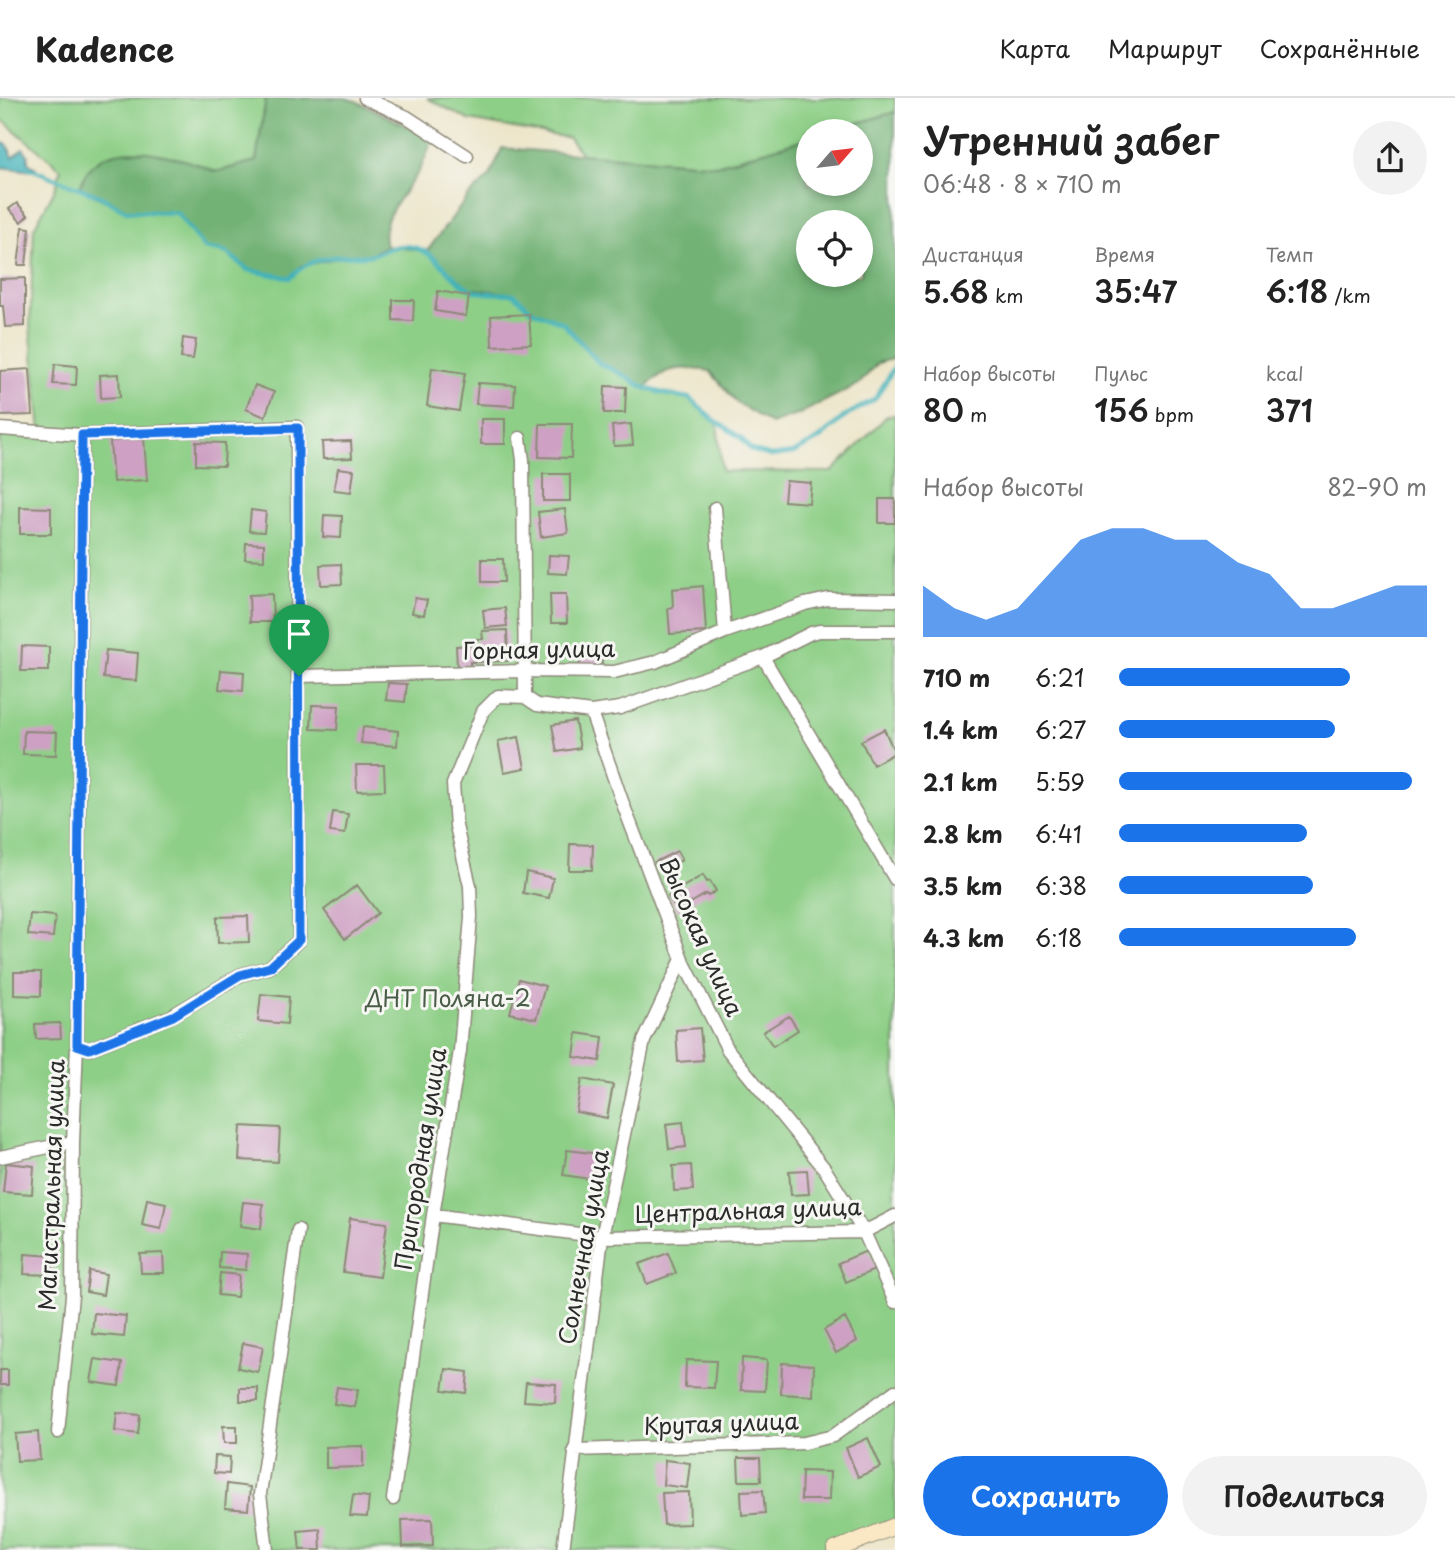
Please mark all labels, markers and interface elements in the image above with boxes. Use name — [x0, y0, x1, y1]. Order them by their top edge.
text: Kadence — [35, 23, 174, 73]
text: Карта — [999, 30, 1070, 66]
text: Маршрут — [1108, 30, 1222, 66]
text: Сохранённые — [1260, 30, 1420, 66]
text: Утренний забег — [923, 111, 1219, 168]
north arrow — [796, 119, 873, 196]
map controls — [796, 119, 873, 287]
button: share — [1353, 121, 1427, 195]
text: 06:48 · 8 × 710 m — [923, 166, 1122, 201]
button: locate — [796, 210, 873, 287]
text: Дистанция — [923, 240, 1024, 268]
text: Время — [1094, 240, 1155, 268]
text: Темп — [1266, 240, 1314, 268]
text: 5.68 — [923, 268, 989, 313]
text: 35:47 — [1094, 268, 1177, 313]
text: 6:18 — [1266, 268, 1328, 313]
text: km — [989, 281, 1024, 309]
text: /km — [1328, 281, 1371, 309]
text: Набор высоты — [923, 359, 1056, 387]
text: Пульс — [1094, 359, 1148, 387]
text: kcal — [1266, 359, 1304, 387]
text: 80 — [923, 387, 964, 432]
text: 156 — [1094, 387, 1149, 432]
text: 371 — [1266, 387, 1313, 432]
text: m — [964, 400, 987, 428]
text: bpm — [1149, 400, 1194, 428]
text: Набор высоты — [923, 469, 1084, 504]
text: 82–90 m — [1328, 469, 1427, 504]
pin — [269, 604, 329, 676]
icon: arrive — [280, 615, 318, 653]
street label: Горная улица — [463, 630, 616, 667]
text: 710 m — [923, 660, 990, 695]
text: 6:21 — [1035, 660, 1084, 695]
text: 1.4 km — [923, 712, 998, 747]
text: 6:27 — [1035, 712, 1086, 747]
text: 2.1 km — [923, 764, 998, 799]
text: 5:59 — [1035, 764, 1085, 799]
text: 2.8 km — [923, 816, 1003, 851]
text: 6:41 — [1035, 816, 1082, 851]
street label: Высокая улица — [652, 851, 753, 1022]
text: 3.5 km — [923, 868, 1003, 903]
text: 6:38 — [1035, 868, 1087, 903]
text: 4.3 km — [923, 920, 1004, 955]
text: 6:18 — [1035, 920, 1082, 955]
park label: ДНТ Поляна-2 — [364, 980, 531, 1015]
street label: Пригородная улица — [385, 1045, 454, 1272]
street label: Магистральная улица — [29, 1058, 72, 1311]
street label: Солнечная улица — [548, 1146, 617, 1347]
street label: Центральная улица — [634, 1188, 862, 1231]
street label: Крутая улица — [643, 1402, 800, 1443]
button: Сохранить — [923, 1456, 1168, 1536]
button: Поделиться — [1182, 1456, 1427, 1536]

